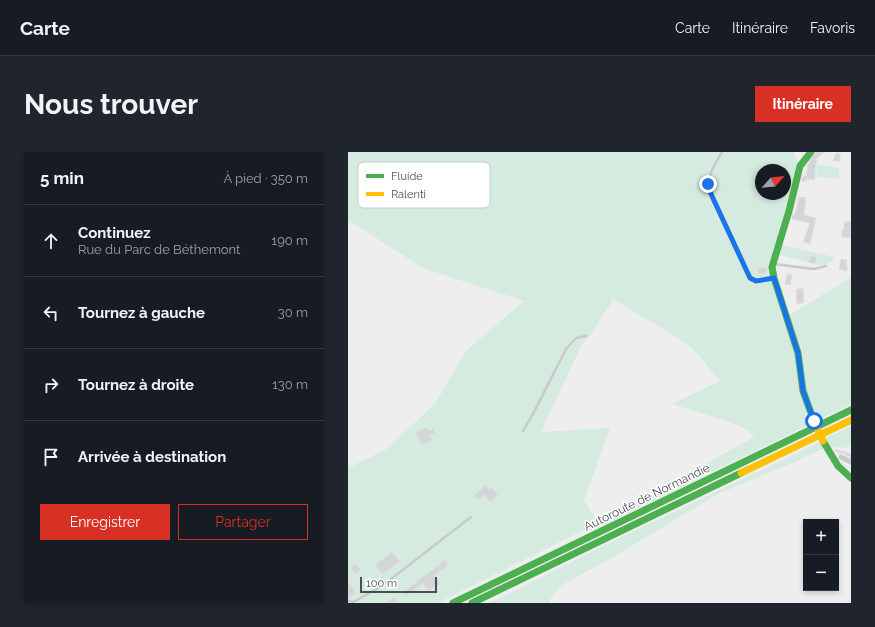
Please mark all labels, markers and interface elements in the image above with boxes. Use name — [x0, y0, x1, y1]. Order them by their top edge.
text: Carte — [20, 17, 70, 39]
text: Carte — [675, 20, 710, 36]
text: Itinéraire — [732, 20, 788, 36]
text: Favoris — [810, 20, 855, 36]
button: Itinéraire — [755, 86, 851, 122]
text: Nous trouver — [24, 88, 198, 121]
legend — [358, 162, 490, 208]
north arrow — [755, 164, 791, 200]
text: 5 min — [40, 168, 84, 188]
text: Fluide — [391, 170, 423, 183]
text: À pied · 350 m — [223, 171, 308, 186]
route end — [699, 175, 717, 193]
text: Ralenti — [391, 188, 426, 201]
text: Continuez — [78, 224, 151, 242]
icon: ahead — [40, 230, 62, 252]
text: 190 m — [272, 233, 308, 248]
text: Rue du Parc de Béthemont — [78, 242, 240, 257]
icon: left — [40, 302, 62, 324]
text: Tournez à gauche — [78, 304, 205, 322]
text: 30 m — [278, 305, 308, 320]
icon: right — [40, 374, 62, 396]
text: Tournez à droite — [78, 376, 194, 394]
text: 130 m — [272, 377, 308, 392]
route start — [805, 412, 823, 430]
icon: arrive — [40, 446, 62, 468]
text: Arrivée à destination — [78, 448, 226, 466]
street label: Autoroute de Normandie — [582, 460, 712, 534]
button: Enregistrer — [40, 504, 170, 540]
button: Partager — [178, 504, 308, 540]
map controls — [803, 519, 839, 591]
button: + — [803, 519, 839, 555]
button: − — [803, 555, 839, 591]
scale bar — [360, 575, 437, 594]
text: 100 m — [366, 577, 397, 590]

